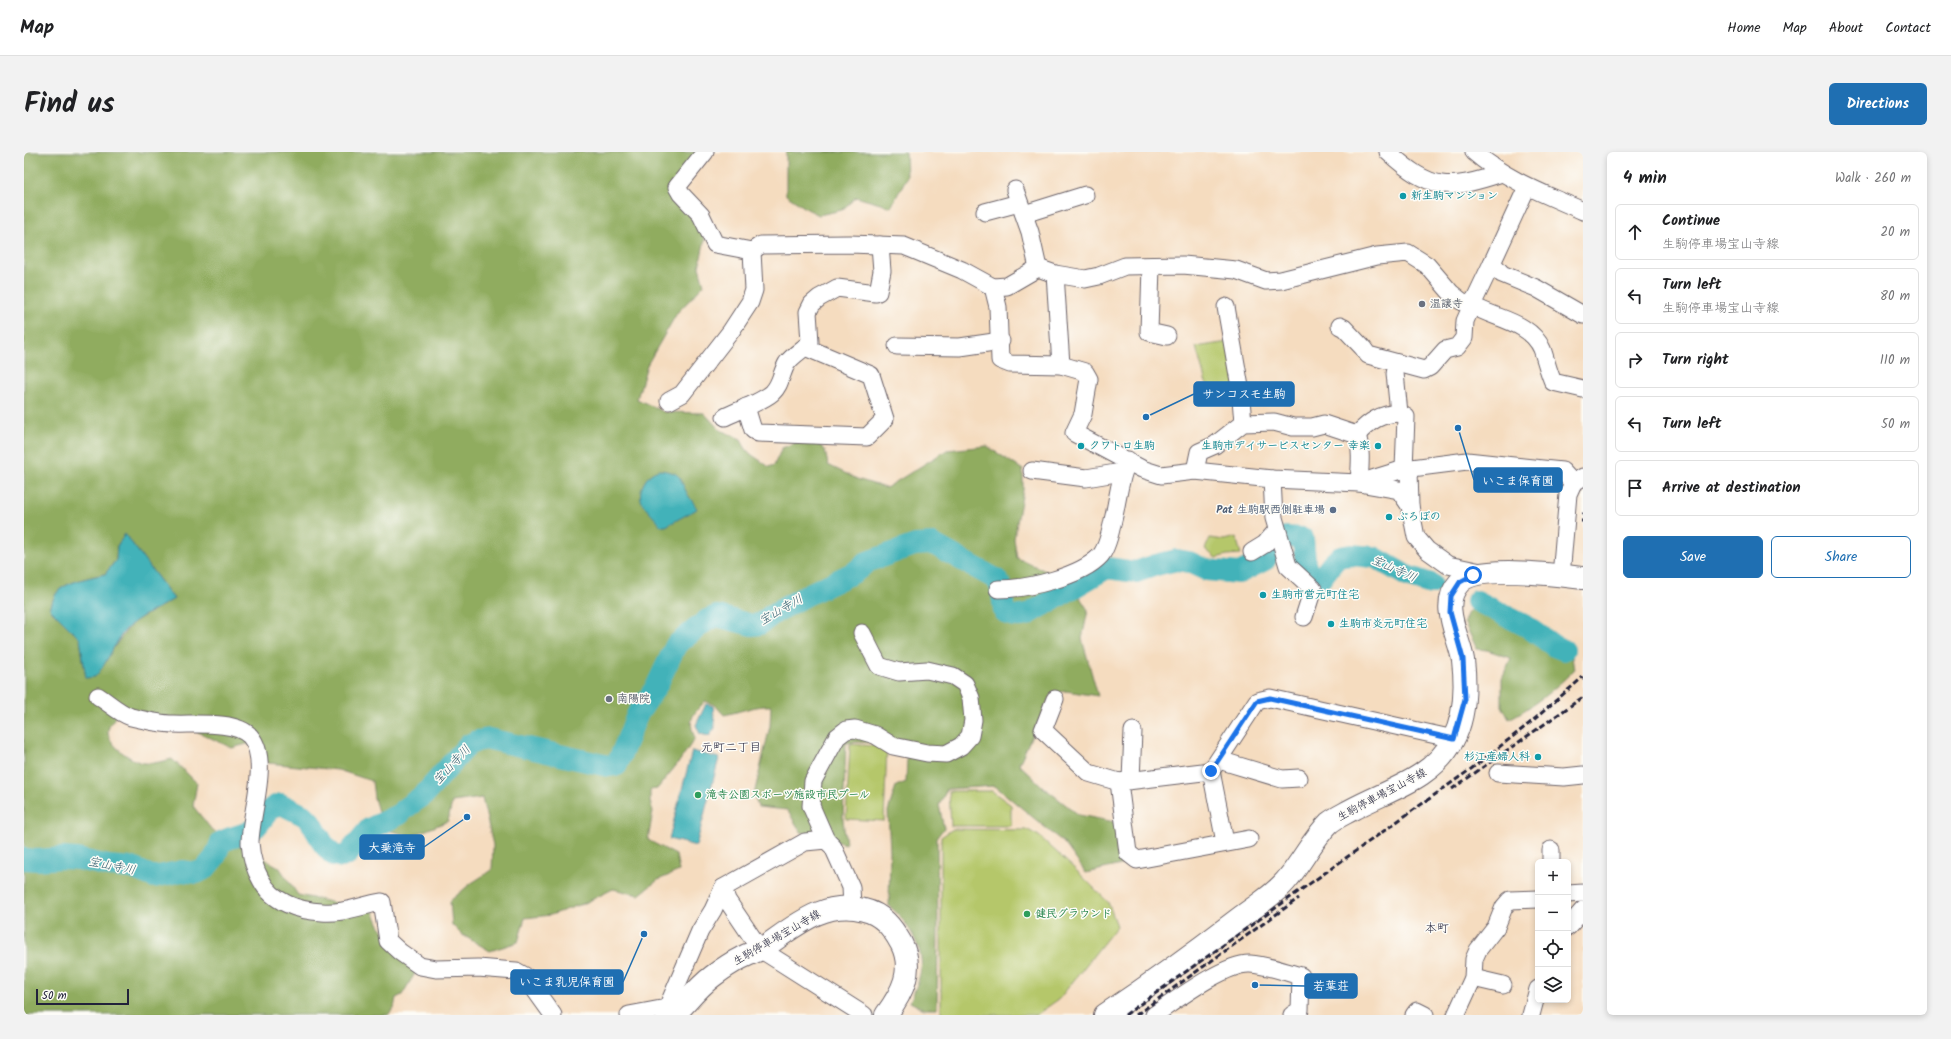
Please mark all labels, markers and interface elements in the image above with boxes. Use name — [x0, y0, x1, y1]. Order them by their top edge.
text: Map — [20, 13, 54, 43]
text: Home — [1727, 17, 1761, 39]
text: Map — [1783, 17, 1807, 39]
text: About — [1829, 17, 1863, 39]
text: Contact — [1885, 17, 1931, 39]
text: Find us — [24, 82, 115, 127]
button: Directions — [1829, 83, 1927, 125]
text: 4 min — [1623, 165, 1667, 192]
text: Walk · 260 m — [1835, 168, 1911, 189]
place label: 新生駒マンション — [1411, 187, 1498, 205]
marker: 新生駒マンション — [1398, 191, 1408, 201]
text: Continue — [1662, 209, 1720, 233]
icon: ahead — [1624, 221, 1646, 243]
text: 20 m — [1880, 222, 1910, 243]
text: 生駒停車場宝山寺線 — [1662, 234, 1779, 255]
text: Turn left — [1662, 273, 1722, 297]
icon: left — [1624, 285, 1646, 307]
text: 80 m — [1880, 286, 1910, 307]
place label: 温譲寺 — [1430, 295, 1463, 313]
text: 生駒停車場宝山寺線 — [1662, 298, 1779, 319]
marker: 温譲寺 — [1417, 299, 1427, 309]
text: Turn right — [1662, 348, 1729, 372]
icon: right — [1624, 349, 1646, 371]
text: 110 m — [1880, 350, 1910, 371]
callout: サンコスモ生駒 — [1194, 382, 1294, 406]
text: サンコスモ生駒 — [1202, 385, 1286, 404]
text: Turn left — [1662, 412, 1722, 436]
icon: left — [1624, 413, 1646, 435]
text: 50 m — [1881, 414, 1910, 435]
place label: クワトロ生駒 — [1089, 437, 1155, 455]
place label: 生駒市デイサービスセンター 幸楽 — [1201, 437, 1370, 455]
marker: クワトロ生駒 — [1076, 441, 1086, 451]
marker: 生駒市デイサービスセンター 幸楽 — [1373, 441, 1383, 451]
callout: いこま保育園 — [1474, 468, 1562, 492]
text: いこま保育園 — [1482, 472, 1554, 491]
text: Arrive at destination — [1662, 476, 1801, 500]
icon: arrive — [1624, 477, 1646, 499]
place label: Pat 生駒駅西側駐車場 — [1216, 501, 1325, 519]
marker: Pat 生駒駅西側駐車場 — [1328, 505, 1338, 515]
place label: ぷろぼの — [1397, 508, 1441, 526]
marker: ぷろぼの — [1384, 512, 1394, 522]
button: Save — [1623, 536, 1763, 578]
button: Share — [1771, 536, 1911, 578]
water label: 宝山寺川 — [1368, 551, 1420, 587]
route start — [1464, 566, 1482, 584]
place label: 生駒市営元町住宅 — [1271, 586, 1359, 604]
water label: 宝山寺川 — [755, 590, 807, 630]
marker: 生駒市営元町住宅 — [1258, 590, 1268, 600]
place label: 生駒市炎元町住宅 — [1339, 615, 1427, 633]
marker: 生駒市炎元町住宅 — [1326, 619, 1336, 629]
place label: 南陽院 — [617, 690, 650, 708]
marker: 南陽院 — [604, 694, 614, 704]
district label: 元町二丁目 — [701, 738, 761, 757]
water label: 宝山寺川 — [429, 741, 475, 789]
place label: 杉江産婦人科 — [1464, 748, 1530, 766]
marker: 杉江産婦人科 — [1533, 752, 1543, 762]
route end — [1202, 762, 1220, 780]
street label: 生駒停車場宝山寺線 — [1334, 764, 1430, 826]
place label: 滝寺公園スポーツ施設市民プール — [706, 786, 870, 804]
marker: 滝寺公園スポーツ施設市民プール — [693, 790, 703, 800]
callout: 大乗滝寺 — [360, 835, 424, 859]
text: 大乗滝寺 — [368, 839, 416, 858]
water label: 宝山寺川 — [87, 852, 137, 880]
map controls — [1535, 859, 1571, 1003]
button: + — [1535, 859, 1571, 895]
button: − — [1535, 895, 1571, 931]
street label: 生駒停車場宝山寺線 — [730, 905, 824, 971]
place label: 健民グラウンド — [1035, 905, 1112, 923]
marker: 健民グラウンド — [1022, 909, 1032, 919]
district label: 本町 — [1425, 919, 1449, 938]
button: locate — [1535, 931, 1571, 967]
button: layers — [1535, 967, 1571, 1003]
callout: いこま乳児保育園 — [511, 970, 623, 994]
text: いこま乳児保育園 — [519, 973, 615, 992]
callout: 若葉荘 — [1305, 974, 1357, 998]
text: 若葉荘 — [1313, 977, 1349, 996]
scale bar — [36, 987, 129, 1006]
text: 50 m — [42, 987, 67, 1005]

